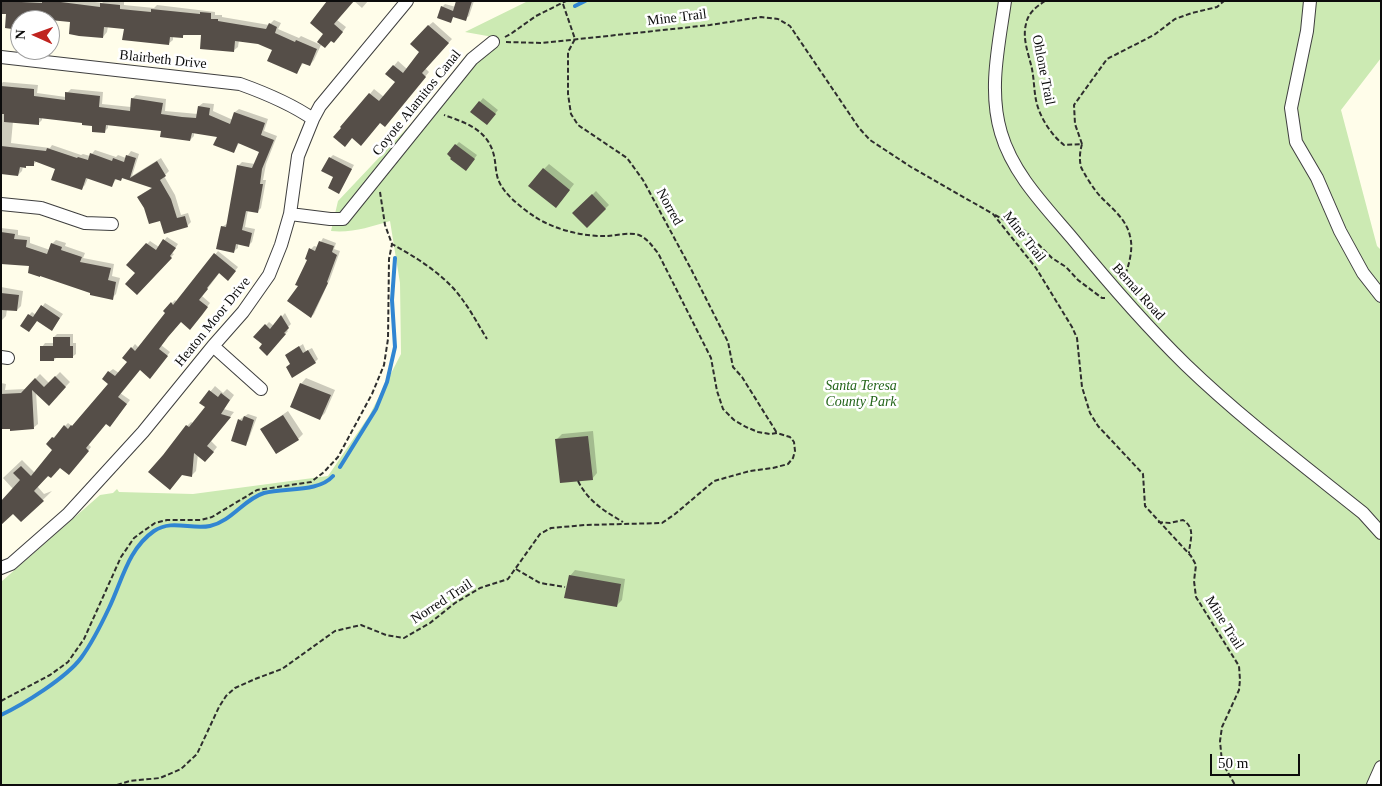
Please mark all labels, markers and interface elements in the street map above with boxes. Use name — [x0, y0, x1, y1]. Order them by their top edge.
street label: Mine Trail — [646, 6, 708, 30]
north arrow — [10, 10, 60, 60]
text: N — [13, 29, 28, 40]
street label: Ohlone Trail — [1028, 33, 1058, 107]
street label: Blairbeth Drive — [119, 47, 207, 73]
street label: Coyote Alamitos Canal — [369, 47, 465, 159]
street label: Norred — [652, 186, 686, 228]
street label: Mine Trail — [999, 208, 1049, 266]
street label: Bernal Road — [1108, 260, 1168, 324]
street label: Heaton Moor Drive — [172, 274, 254, 370]
park label: Santa Teresa County Park — [825, 378, 897, 411]
street label: Norred Trail — [408, 576, 476, 628]
street label: Mine Trail — [1201, 593, 1247, 653]
scale bar — [1212, 744, 1302, 776]
text: 50 m — [1218, 755, 1248, 771]

